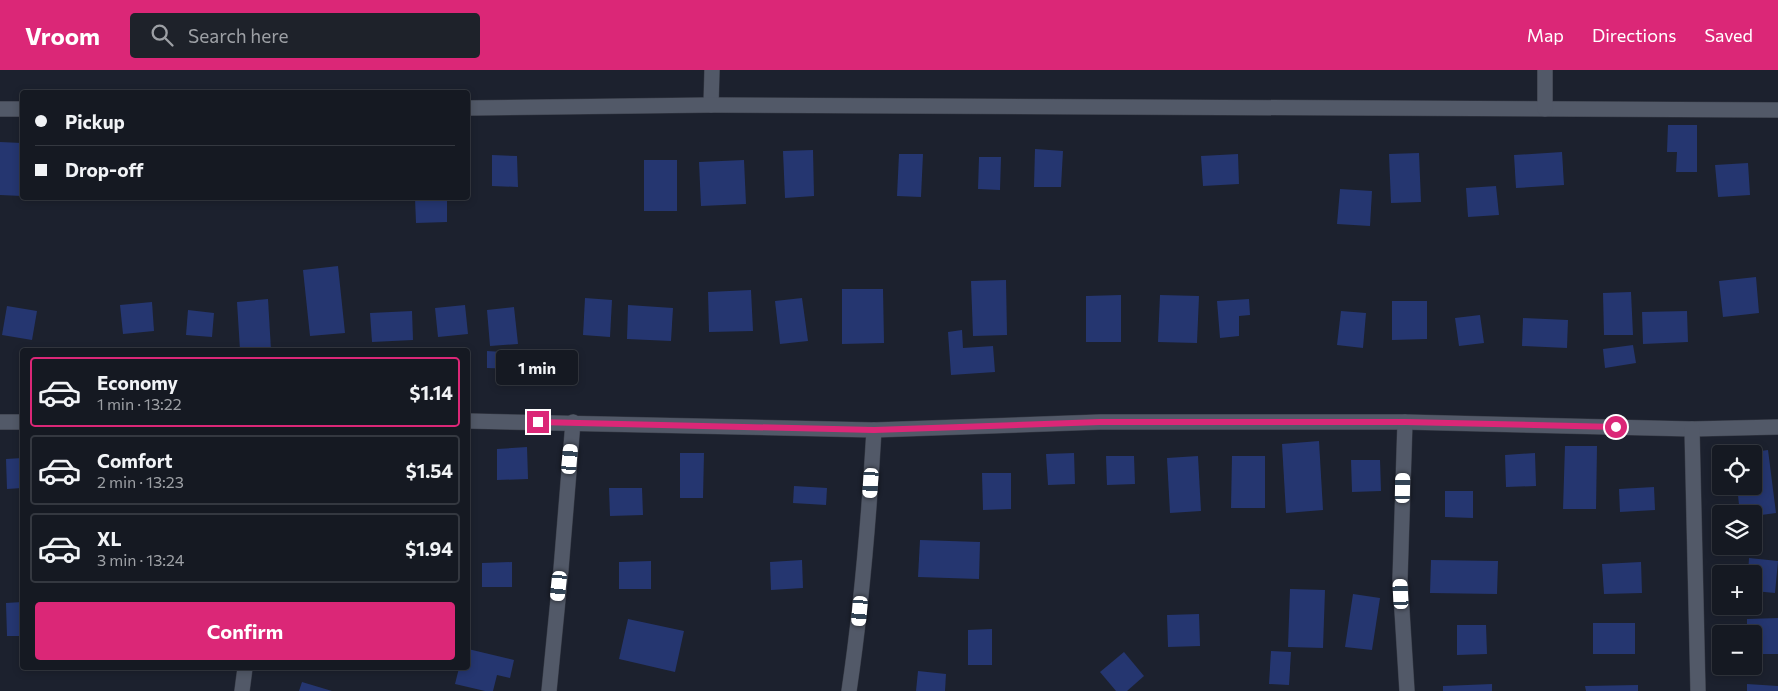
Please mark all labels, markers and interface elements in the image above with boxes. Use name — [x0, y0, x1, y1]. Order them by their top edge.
search box — [130, 13, 480, 58]
text: Vroom — [25, 21, 100, 50]
icon: search — [148, 21, 176, 49]
text: Search here — [188, 24, 289, 47]
text: Map — [1527, 24, 1564, 46]
text: Directions — [1592, 24, 1676, 46]
text: Saved — [1704, 24, 1753, 46]
text: Pickup — [65, 110, 125, 133]
text: Drop-off — [65, 158, 144, 181]
callout: 1 min — [497, 350, 579, 384]
text: 1 min — [518, 358, 556, 377]
icon: car — [37, 370, 82, 415]
text: Economy — [97, 371, 178, 394]
text: $1.14 — [410, 381, 453, 404]
text: 1 min · 13:22 — [97, 394, 182, 413]
route end — [527, 411, 549, 433]
route start — [1605, 416, 1627, 438]
car — [561, 443, 578, 475]
map controls — [1712, 445, 1762, 675]
button: locate — [1712, 445, 1762, 495]
icon: car — [37, 448, 82, 493]
text: Comfort — [97, 449, 173, 472]
text: $1.54 — [406, 459, 453, 482]
car — [862, 468, 879, 498]
text: 2 min · 13:23 — [97, 472, 184, 491]
car — [1395, 473, 1410, 503]
button: layers — [1712, 505, 1762, 555]
icon: car — [37, 526, 82, 571]
text: XL — [97, 527, 122, 550]
text: $1.94 — [405, 537, 453, 560]
text: 3 min · 13:24 — [97, 550, 184, 569]
button: + — [1712, 565, 1762, 615]
car — [549, 570, 568, 602]
car — [1392, 579, 1409, 609]
car — [851, 595, 868, 627]
button: Confirm — [35, 602, 455, 660]
button: − — [1712, 625, 1762, 675]

